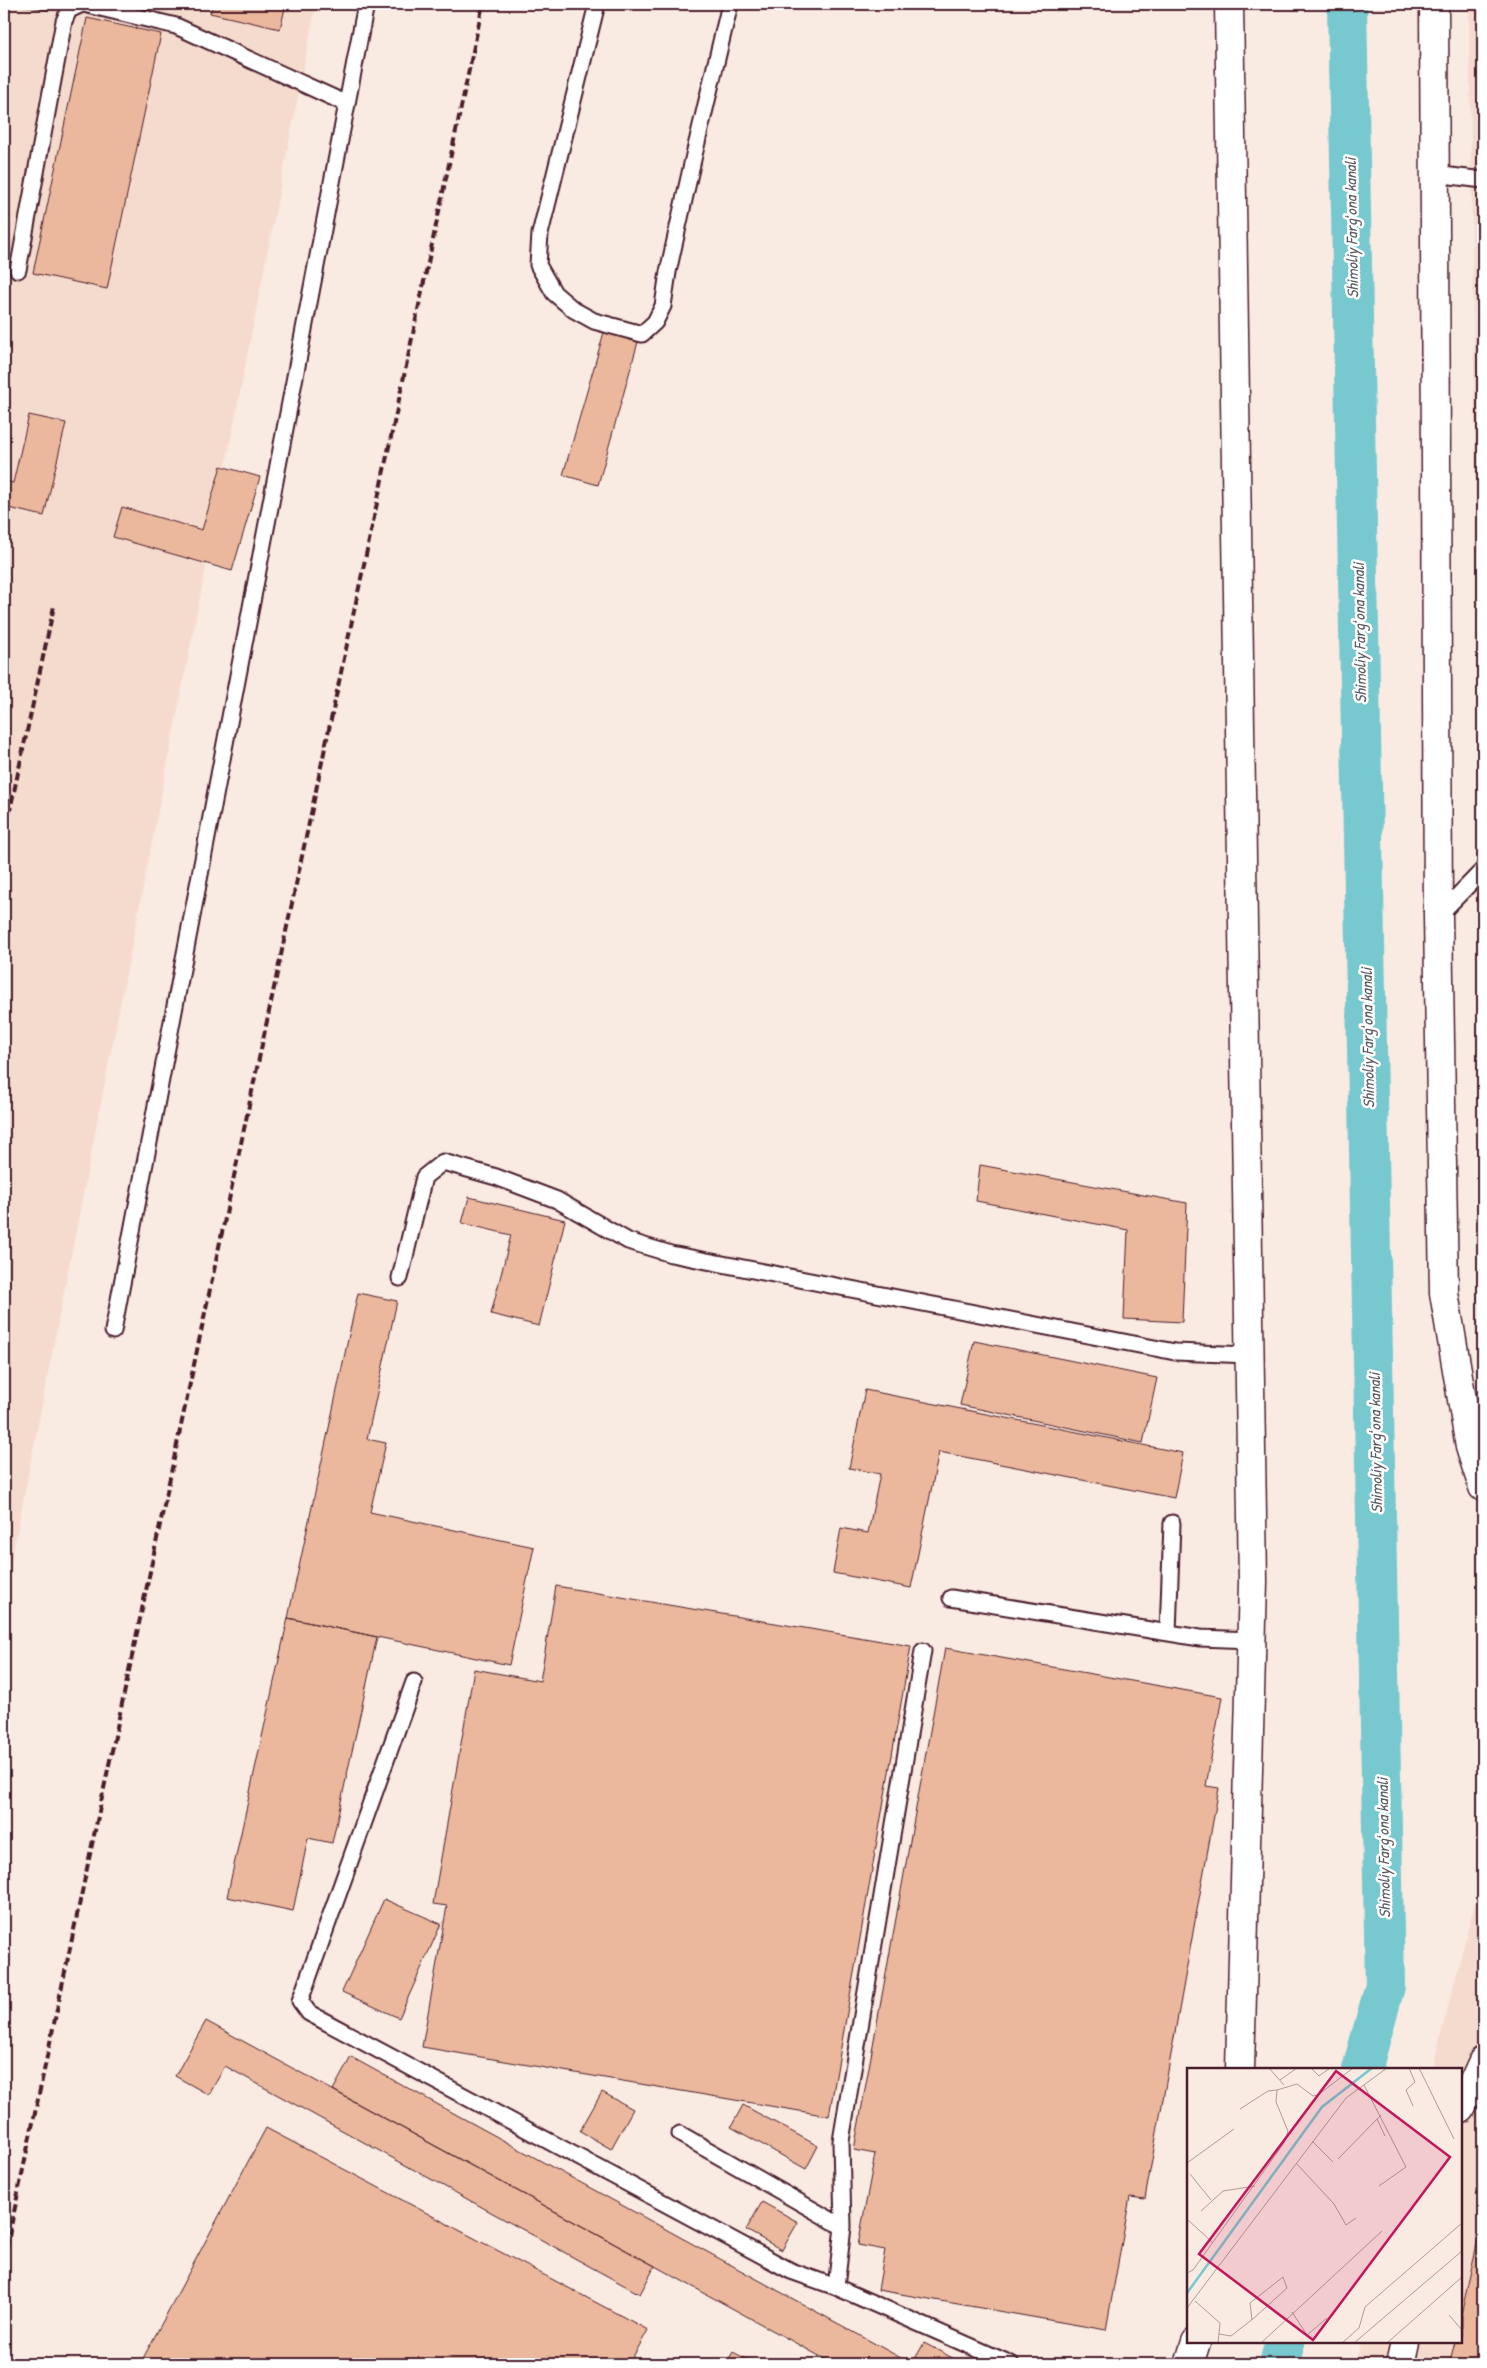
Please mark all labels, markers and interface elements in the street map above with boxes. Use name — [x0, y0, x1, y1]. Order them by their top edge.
water label: Shimoliy Fargʻona kanali — [1339, 156, 1363, 298]
water label: Shimoliy Fargʻona kanali — [1347, 561, 1371, 703]
water label: Shimoliy Fargʻona kanali — [1355, 966, 1379, 1108]
water label: Shimoliy Fargʻona kanali — [1363, 1371, 1387, 1513]
water label: Shimoliy Fargʻona kanali — [1371, 1776, 1395, 1918]
inset map — [1187, 2068, 1462, 2343]

